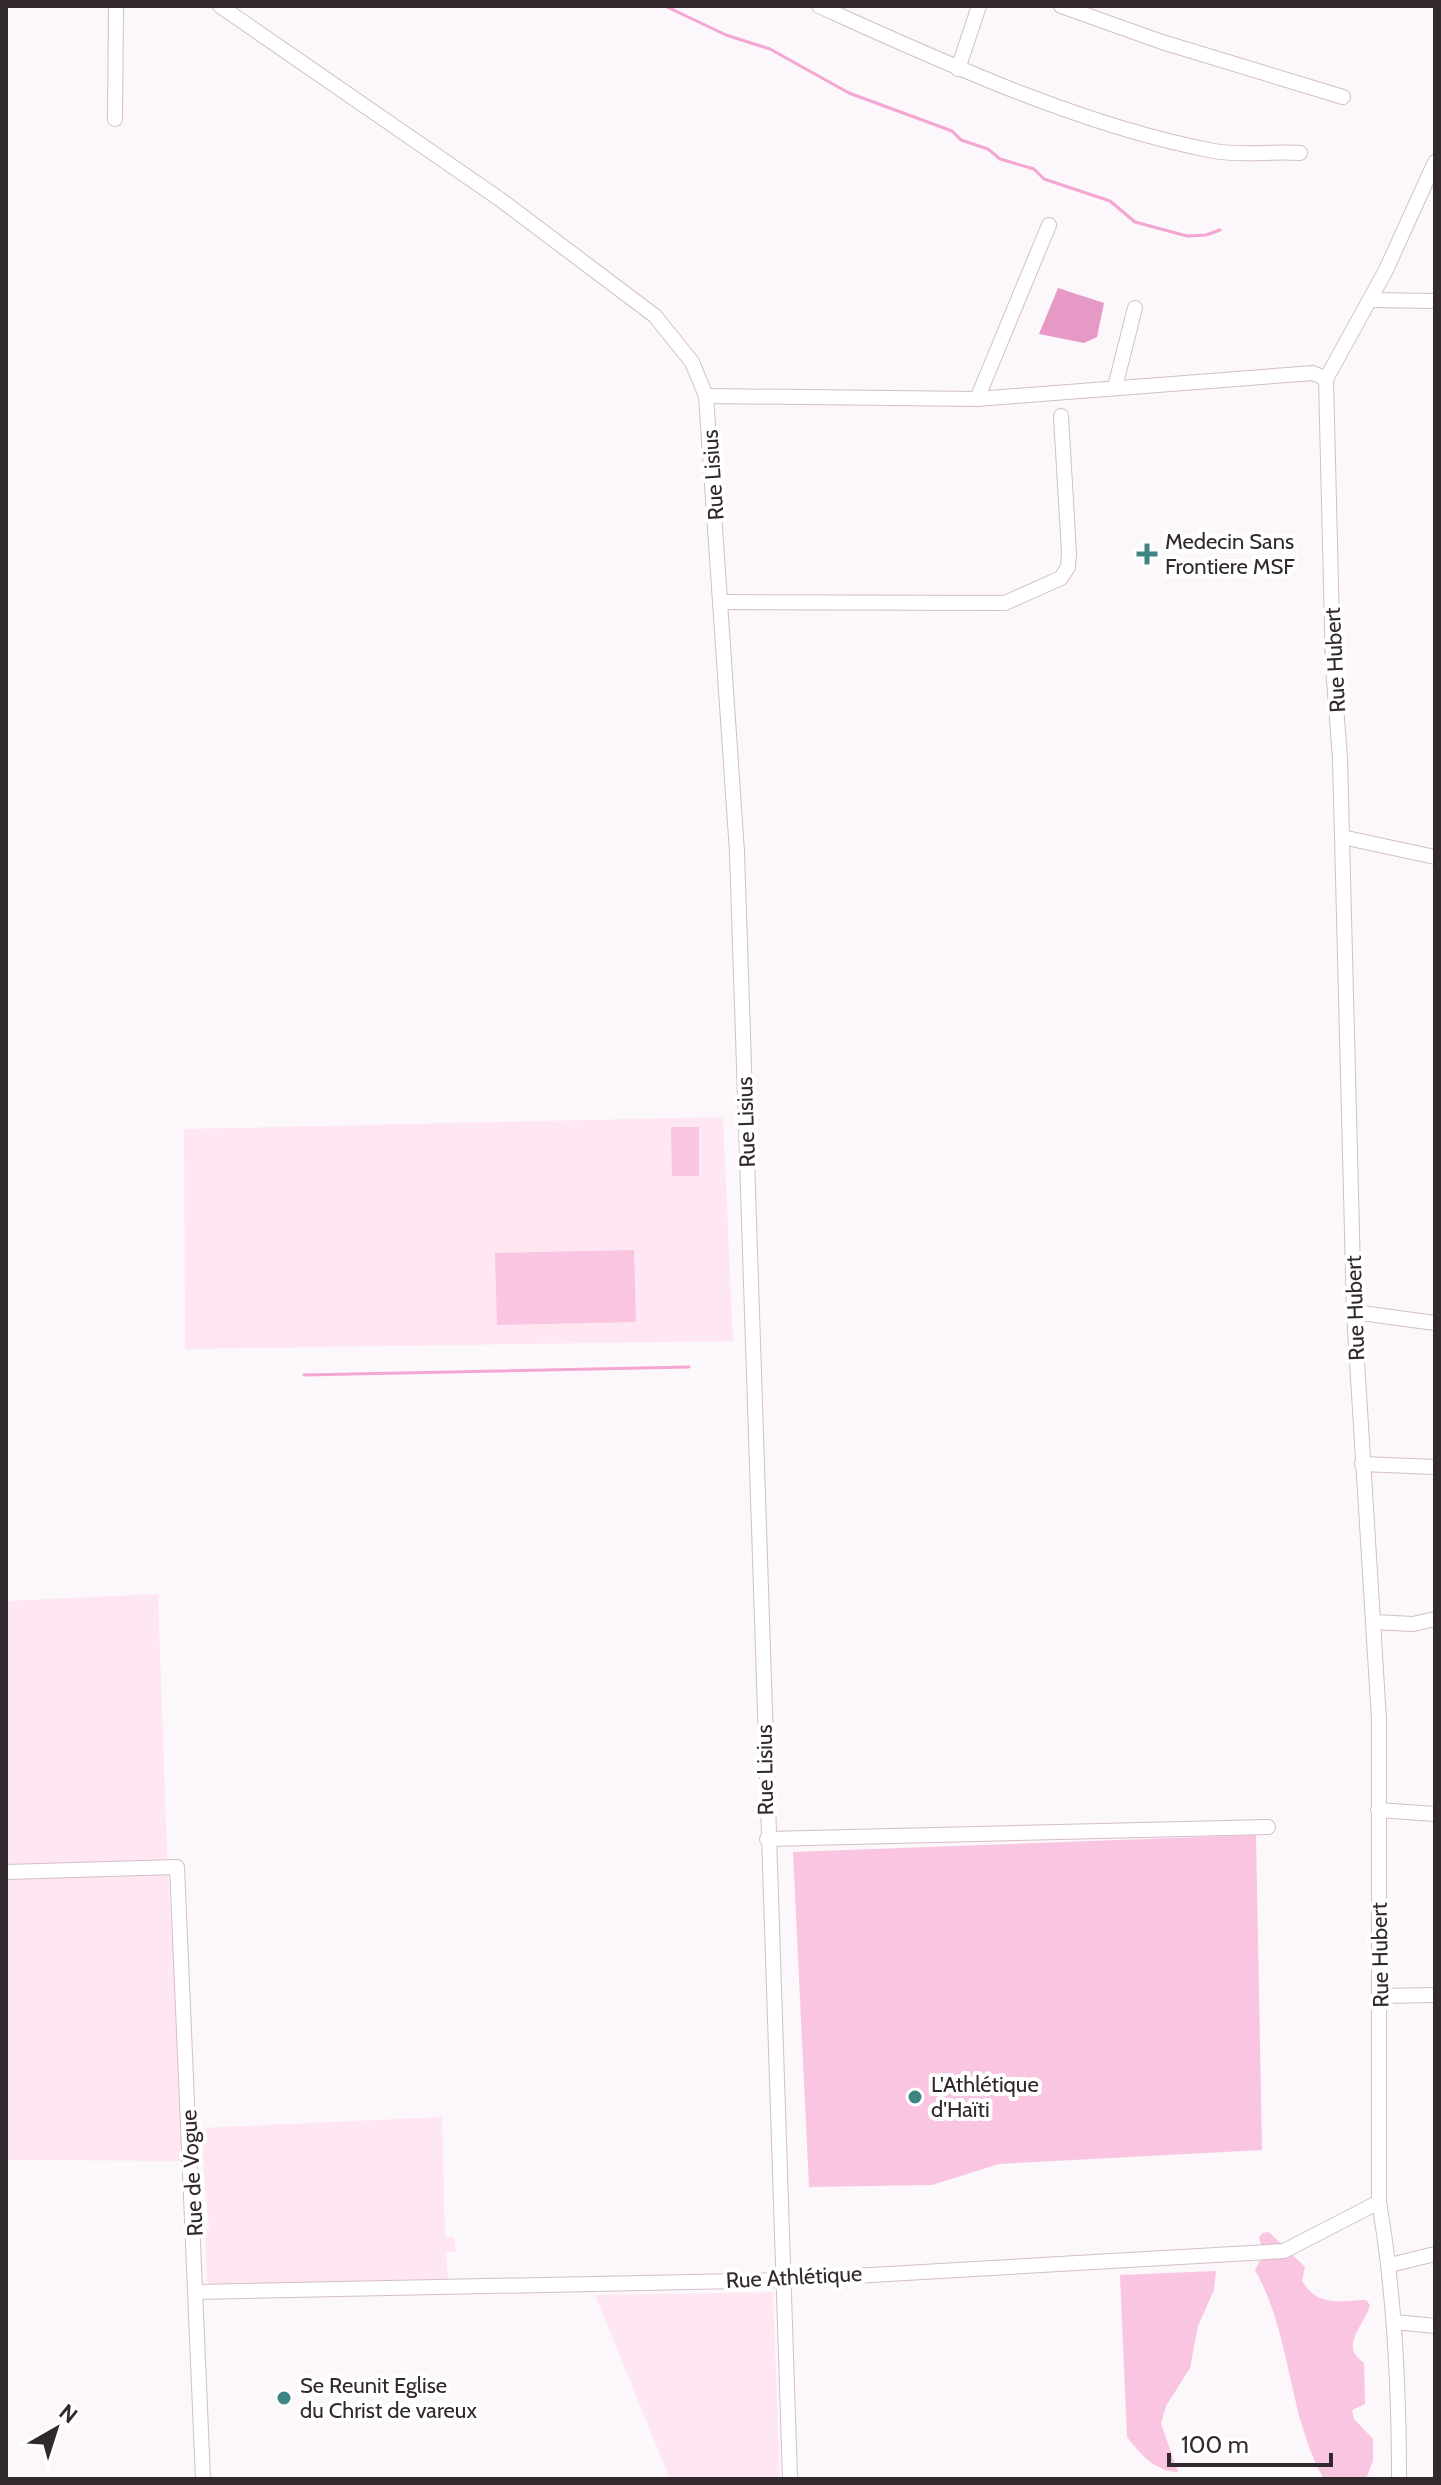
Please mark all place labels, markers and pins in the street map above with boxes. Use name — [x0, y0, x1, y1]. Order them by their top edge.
place label: Medecin Sans Frontiere MSF — [1165, 528, 1295, 580]
marker: Medecin Sans Frontiere MSF — [1136, 543, 1158, 565]
place label: L'Athlétique d'Haïti — [931, 2071, 1039, 2123]
marker: L'Athlétique d'Haïti — [906, 2088, 924, 2106]
place label: Se Reunit Eglise du Christ de vareux — [300, 2372, 477, 2424]
marker: Se Reunit Eglise du Christ de vareux — [275, 2389, 293, 2407]

